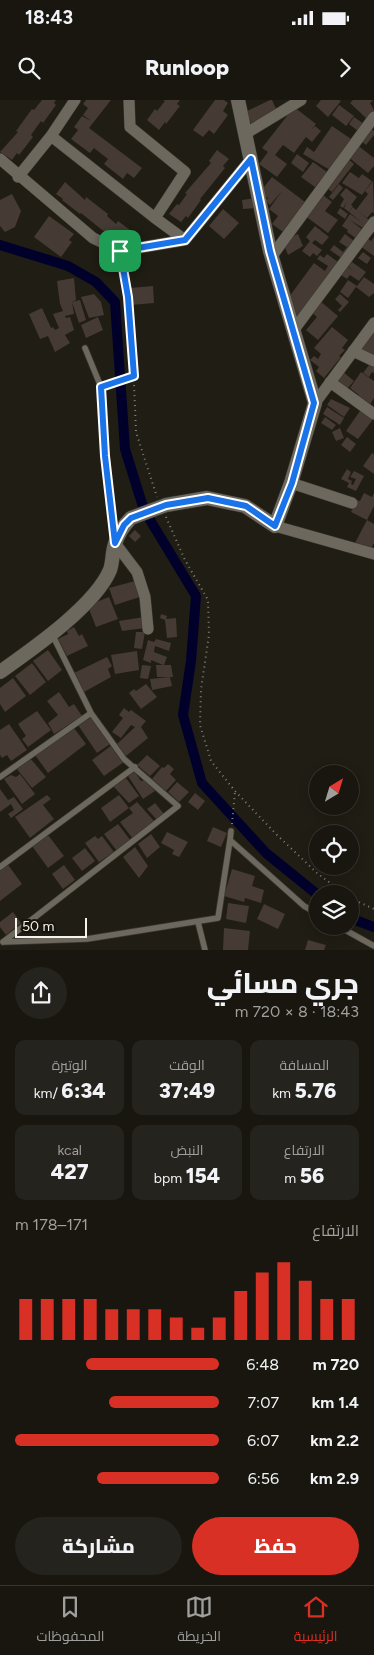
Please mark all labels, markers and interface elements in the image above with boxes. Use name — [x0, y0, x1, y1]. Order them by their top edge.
text: 18:43 — [25, 6, 73, 29]
icon: search — [15, 54, 43, 82]
text: Runloop — [145, 54, 229, 81]
icon: forward — [331, 54, 359, 82]
pin — [99, 230, 141, 272]
icon: arrive — [106, 237, 134, 265]
north arrow — [309, 765, 359, 815]
map controls — [309, 765, 359, 935]
button: locate — [309, 825, 359, 875]
button: layers — [309, 885, 359, 935]
scale bar — [15, 915, 88, 938]
text: 50 m — [22, 918, 54, 935]
text: جري مسائي — [207, 966, 359, 1000]
button: share — [15, 967, 67, 1019]
text: 18:43 · 8 × 720 m — [235, 1002, 359, 1021]
text: الوتيرة — [52, 1057, 88, 1074]
text: الوقت — [169, 1057, 205, 1074]
text: المسافة — [279, 1057, 329, 1074]
text: 6:34 — [61, 1078, 106, 1103]
text: 37:49 — [159, 1078, 215, 1103]
text: 5.76 — [294, 1078, 336, 1103]
text: /km — [34, 1085, 61, 1102]
text: km — [272, 1085, 294, 1102]
text: kcal — [57, 1142, 82, 1159]
text: النبض — [171, 1142, 204, 1159]
text: الارتفاع — [284, 1142, 325, 1159]
text: 427 — [51, 1159, 88, 1184]
text: 154 — [186, 1163, 220, 1188]
text: 56 — [300, 1163, 324, 1188]
text: bpm — [154, 1170, 186, 1187]
text: m — [284, 1170, 300, 1187]
text: 171–178 m — [15, 1215, 88, 1234]
text: الارتفاع — [312, 1221, 359, 1240]
text: 6:48 — [246, 1355, 279, 1374]
text: 720 m — [313, 1355, 359, 1374]
text: 7:07 — [248, 1393, 279, 1412]
text: 1.4 km — [312, 1393, 359, 1412]
text: 6:07 — [247, 1431, 279, 1450]
text: 2.2 km — [310, 1431, 359, 1450]
text: 6:56 — [248, 1469, 279, 1488]
text: 2.9 km — [310, 1469, 359, 1488]
button: مشاركة — [15, 1517, 182, 1575]
button: حفظ — [192, 1517, 359, 1575]
tab: المحفوظات — [36, 1593, 105, 1649]
tab: الخريطة — [177, 1593, 221, 1649]
tab: الرئيسية — [294, 1593, 338, 1649]

